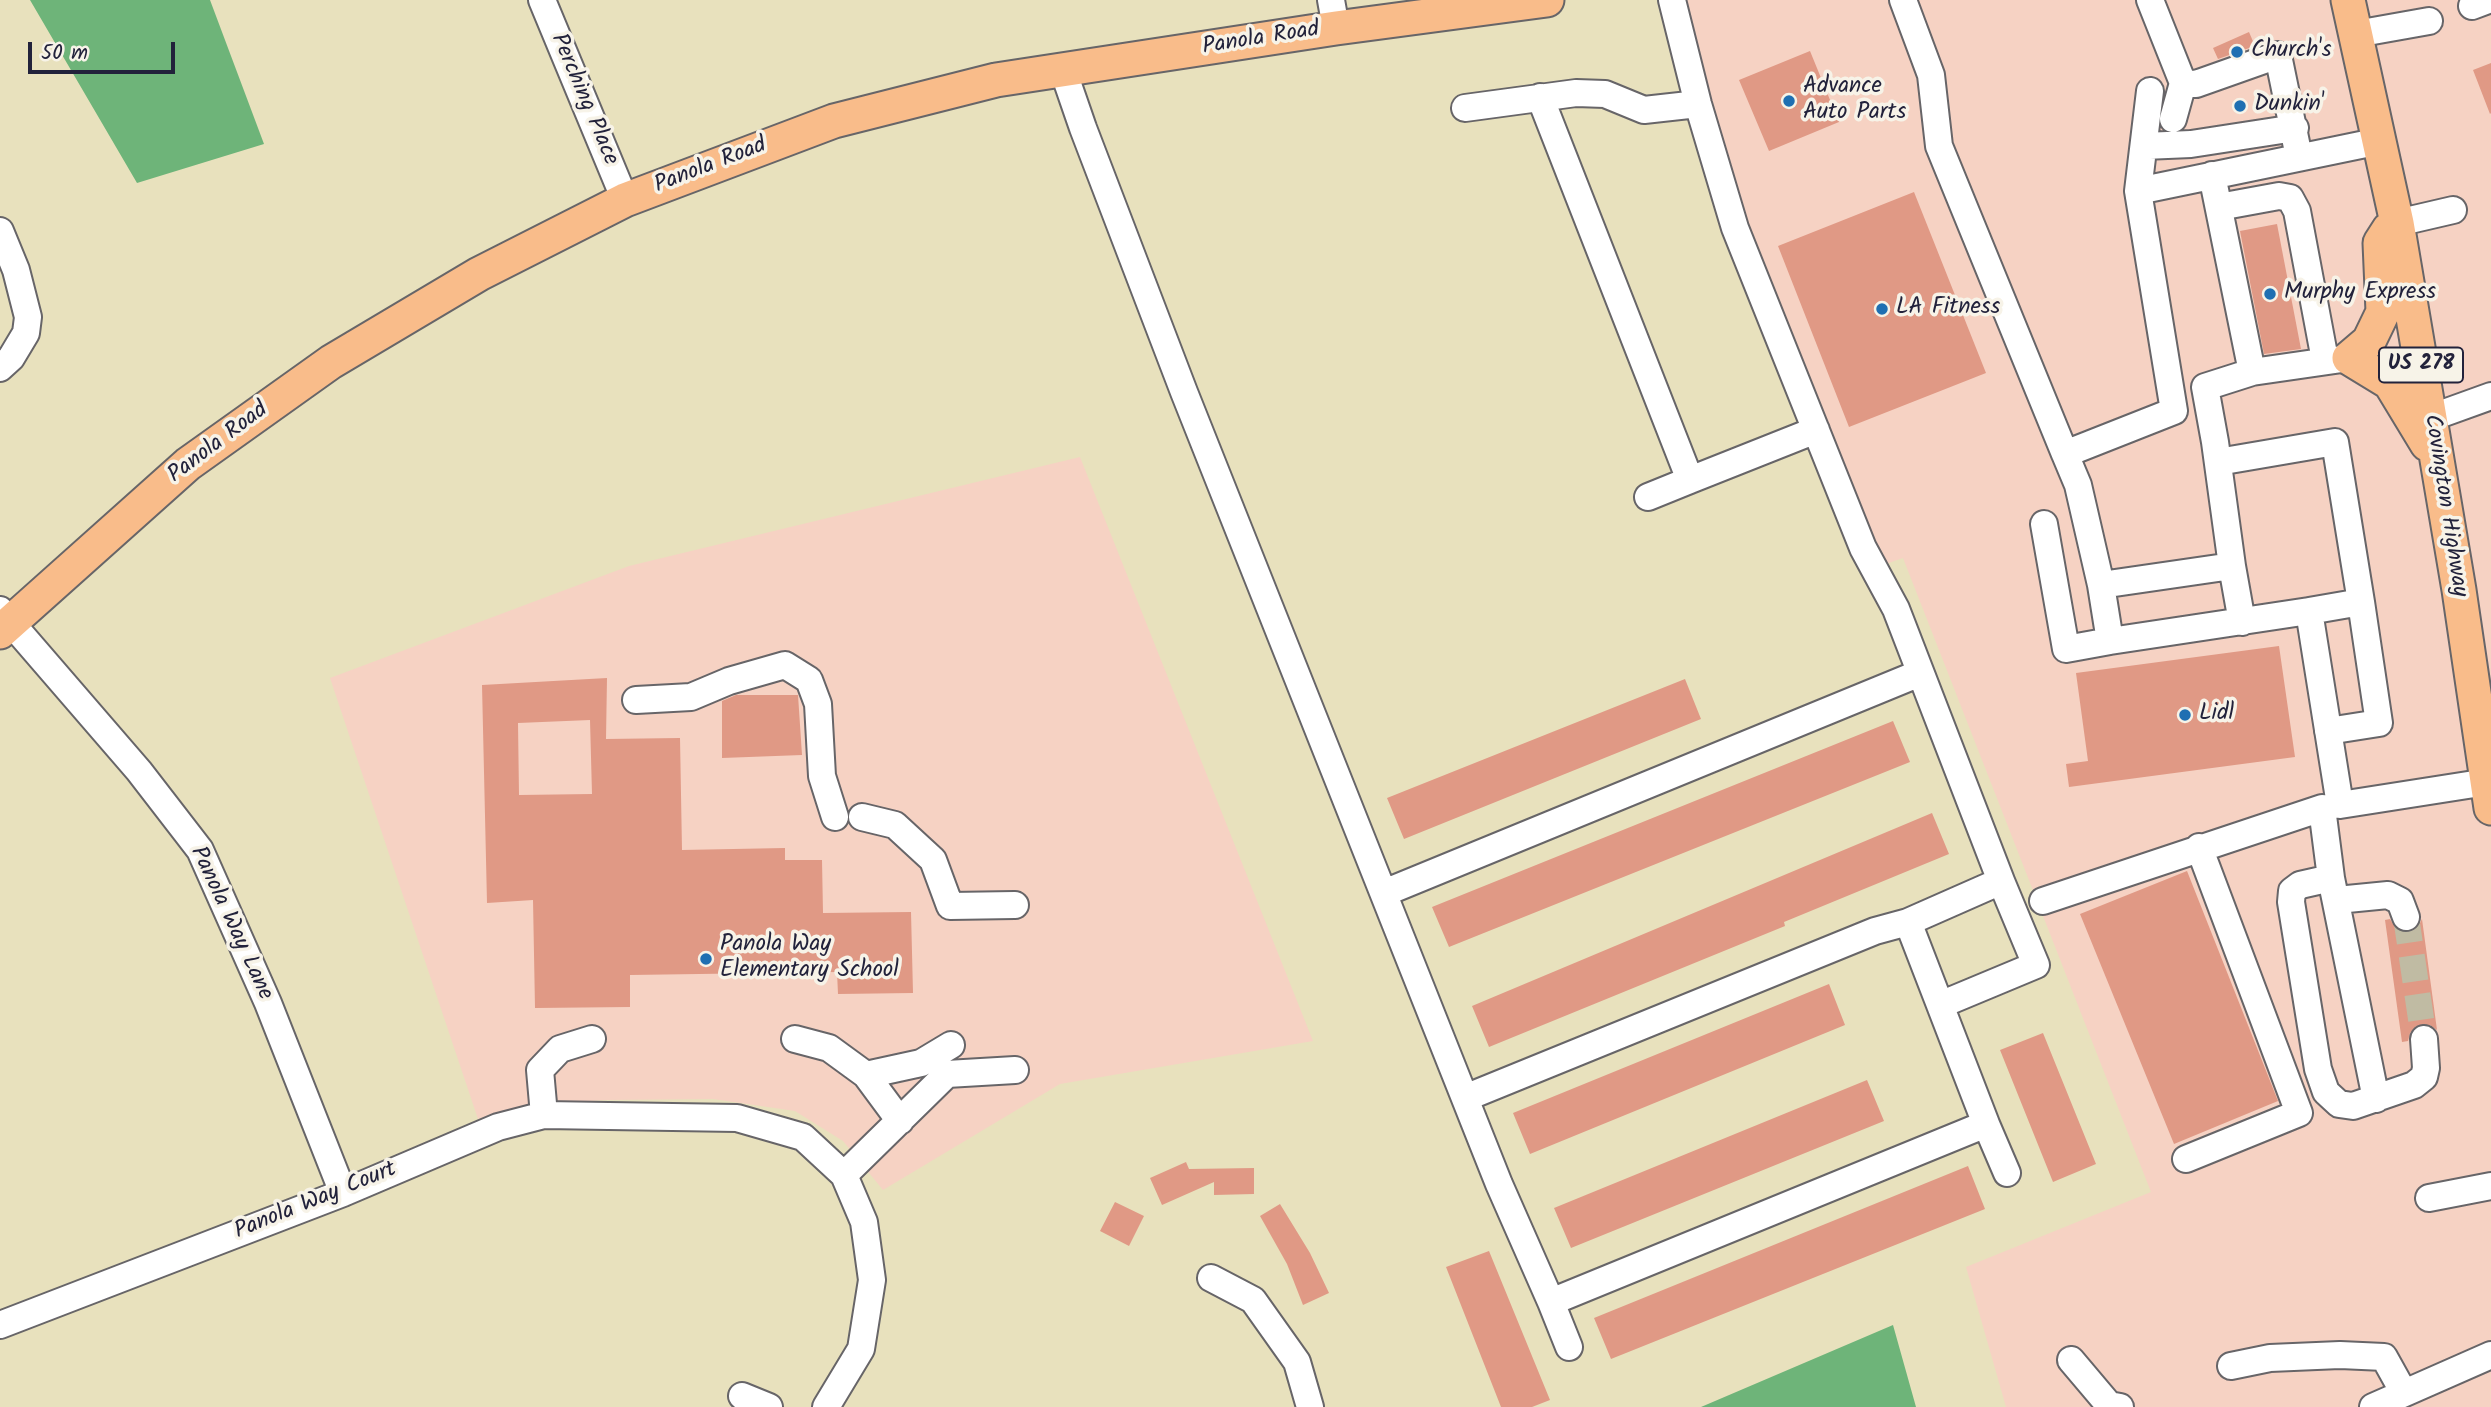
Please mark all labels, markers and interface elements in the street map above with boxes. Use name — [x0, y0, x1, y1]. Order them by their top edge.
street label: Panola Road — [1201, 17, 1321, 63]
scale bar — [32, 28, 178, 72]
street label: Perching Place — [543, 30, 623, 170]
text: 50 m — [41, 37, 88, 70]
place label: Church's — [2251, 38, 2331, 66]
marker: Church's — [2229, 44, 2245, 60]
place label: Advance Auto Parts — [1803, 74, 1906, 128]
place label: Dunkin' — [2254, 92, 2324, 120]
marker: Advance Auto Parts — [1781, 93, 1797, 109]
marker: Dunkin' — [2232, 98, 2248, 114]
street label: Panola Road — [651, 133, 771, 201]
place label: Murphy Express — [2284, 280, 2436, 308]
marker: Murphy Express — [2262, 286, 2278, 302]
place label: LA Fitness — [1896, 295, 2000, 323]
marker: LA Fitness — [1874, 301, 1890, 317]
road number: US 278 — [2379, 348, 2463, 382]
street label: Panola Road — [164, 398, 274, 490]
street label: Covington Highway — [2416, 413, 2472, 599]
place label: Lidl — [2199, 701, 2234, 729]
marker: Lidl — [2177, 707, 2193, 723]
street label: Panola Way Lane — [182, 843, 278, 1005]
place label: Panola Way Elementary School — [720, 932, 899, 986]
marker: Panola Way Elementary School — [698, 951, 714, 967]
street label: Panola Way Court — [231, 1157, 401, 1247]

